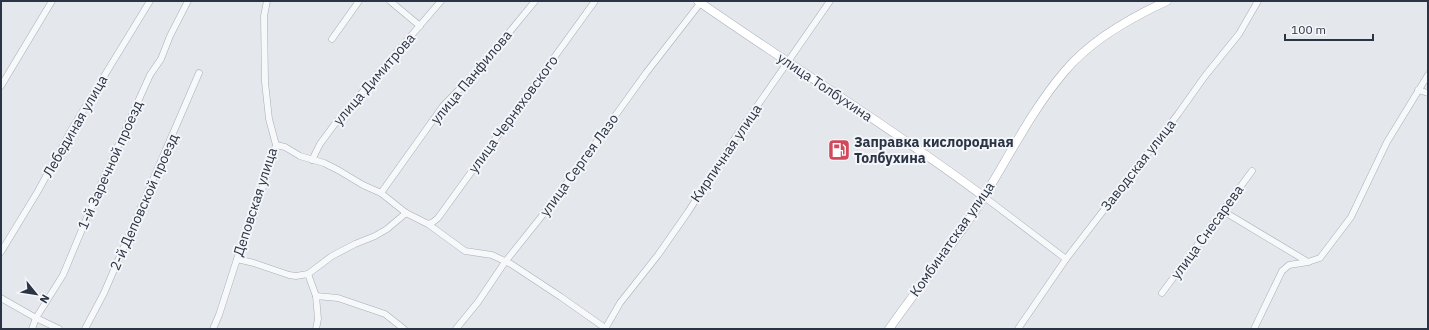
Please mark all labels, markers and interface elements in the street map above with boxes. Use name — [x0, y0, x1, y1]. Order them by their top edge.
scale bar — [1285, 16, 1373, 42]
text: 100 m — [1291, 22, 1326, 37]
street label: улица Панфилова — [426, 26, 516, 128]
street label: улица Димитрова — [329, 29, 419, 129]
street label: улица Толбухина — [774, 49, 876, 126]
street label: улица Черняховского — [464, 51, 562, 176]
street label: Лебединая улица — [39, 71, 112, 180]
street label: 1-й Заречной проезд — [73, 98, 147, 232]
street label: Кирпичная улица — [687, 100, 766, 206]
street label: улица Сергея Лазо — [536, 110, 622, 220]
street label: Заводская улица — [1097, 115, 1180, 214]
street label: 2-й Деповской проезд — [106, 131, 182, 273]
place label: Заправка кислородная Толбухина — [854, 133, 1014, 167]
fuel station icon: Заправка кислородная Толбухина — [826, 137, 852, 163]
street label: Деповская улица — [229, 145, 281, 259]
street label: Комбинатская улица — [906, 178, 999, 300]
street label: улица Снесарева — [1167, 181, 1248, 283]
north arrow — [16, 274, 56, 314]
text: N — [37, 292, 53, 306]

